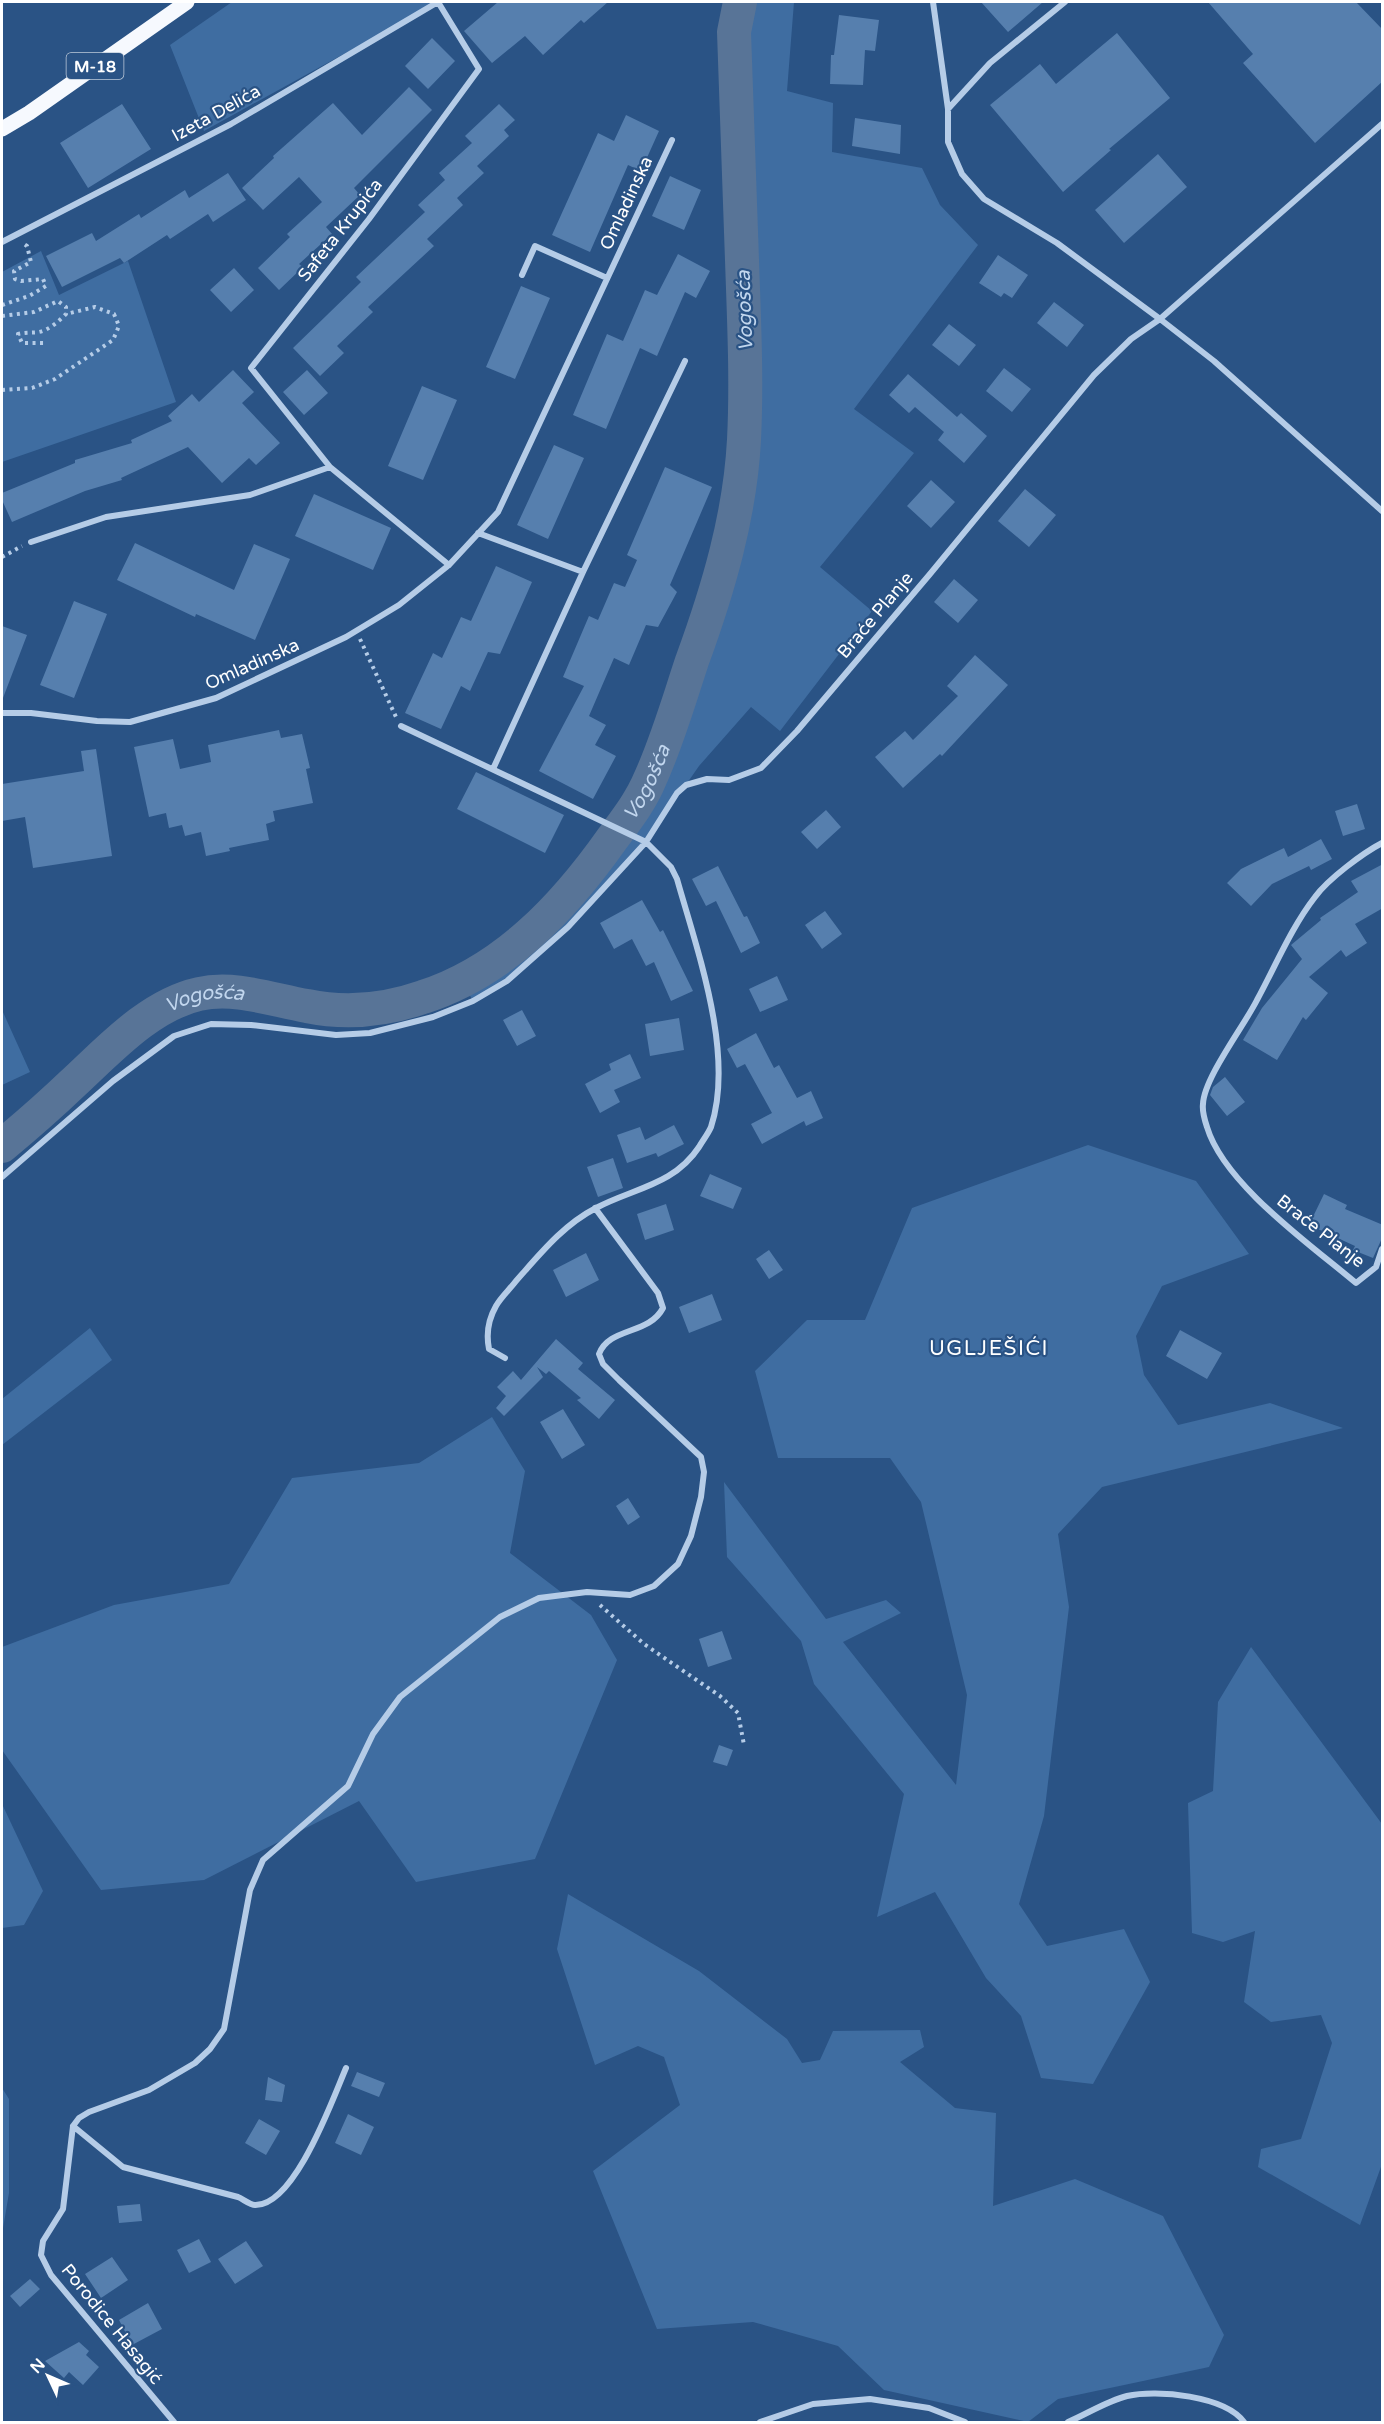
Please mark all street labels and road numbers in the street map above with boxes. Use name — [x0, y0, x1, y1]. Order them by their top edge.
road number: M-18 — [66, 53, 124, 79]
street label: Izeta Delića — [168, 80, 264, 146]
street label: Omladinska — [595, 153, 657, 253]
street label: Safeta Krupića — [293, 174, 387, 286]
street label: Braće Planje — [832, 567, 918, 663]
street label: Omladinska — [201, 633, 303, 695]
street label: Braće Planje — [1272, 1190, 1370, 1272]
street label: Porodice Hasagić — [57, 2259, 167, 2389]

